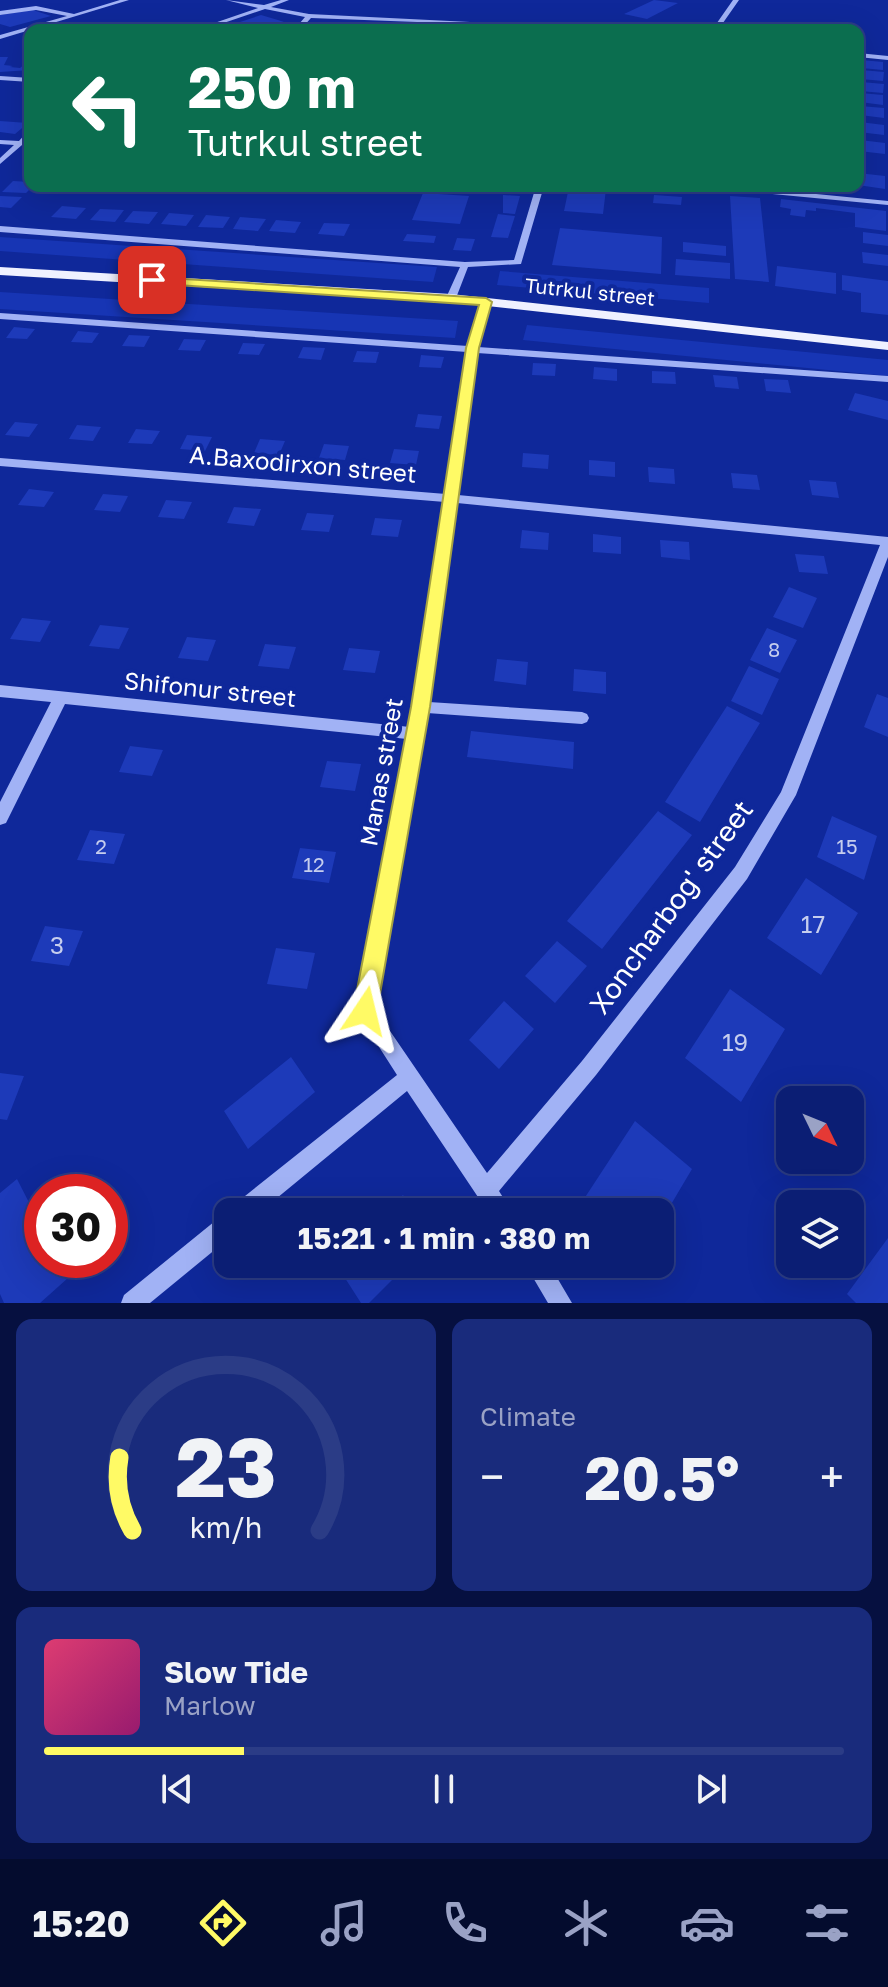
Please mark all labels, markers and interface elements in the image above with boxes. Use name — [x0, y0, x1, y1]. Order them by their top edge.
text: 250 m — [188, 53, 356, 120]
icon: left — [56, 56, 160, 160]
text: Tutrkul street — [188, 121, 423, 164]
pin — [118, 246, 186, 314]
icon: arrive — [130, 258, 174, 302]
street label: Tutrkul street — [524, 272, 656, 310]
street label: A.Baxodirxon street — [188, 439, 418, 488]
house number: 8 — [768, 637, 780, 661]
street label: Shifonur street — [123, 665, 298, 712]
street label: Manas street — [353, 695, 408, 848]
street label: Xoncharbog' street — [582, 793, 759, 1020]
house number: 2 — [95, 834, 107, 858]
house number: 15 — [836, 834, 858, 858]
house number: 12 — [303, 852, 325, 876]
house number: 17 — [801, 909, 825, 938]
house number: 3 — [50, 930, 64, 959]
position arrow — [323, 969, 407, 1053]
house number: 19 — [722, 1027, 748, 1056]
north arrow — [776, 1086, 864, 1174]
map controls — [776, 1086, 864, 1278]
speed limit sign: 30 — [24, 1174, 128, 1278]
button: layers — [776, 1190, 864, 1278]
text: 15:21 · 1 min · 380 m — [298, 1220, 590, 1256]
text: Climate — [480, 1401, 576, 1432]
text: 23 — [175, 1415, 277, 1515]
text: 20.5° — [585, 1441, 739, 1513]
text: − — [480, 1450, 504, 1503]
text: + — [820, 1450, 844, 1503]
text: km/h — [190, 1510, 262, 1544]
text: Slow Tide — [164, 1654, 308, 1690]
text: Marlow — [164, 1690, 256, 1721]
icon: previous — [155, 1767, 199, 1811]
icon: pause — [422, 1767, 466, 1811]
icon: next — [689, 1767, 733, 1811]
icon: directions — [195, 1895, 251, 1951]
icon: music — [316, 1895, 372, 1951]
icon: phone — [437, 1895, 493, 1951]
icon: climate — [558, 1895, 614, 1951]
icon: car — [679, 1895, 735, 1951]
icon: filters — [799, 1895, 855, 1951]
text: 15:20 — [32, 1902, 130, 1945]

